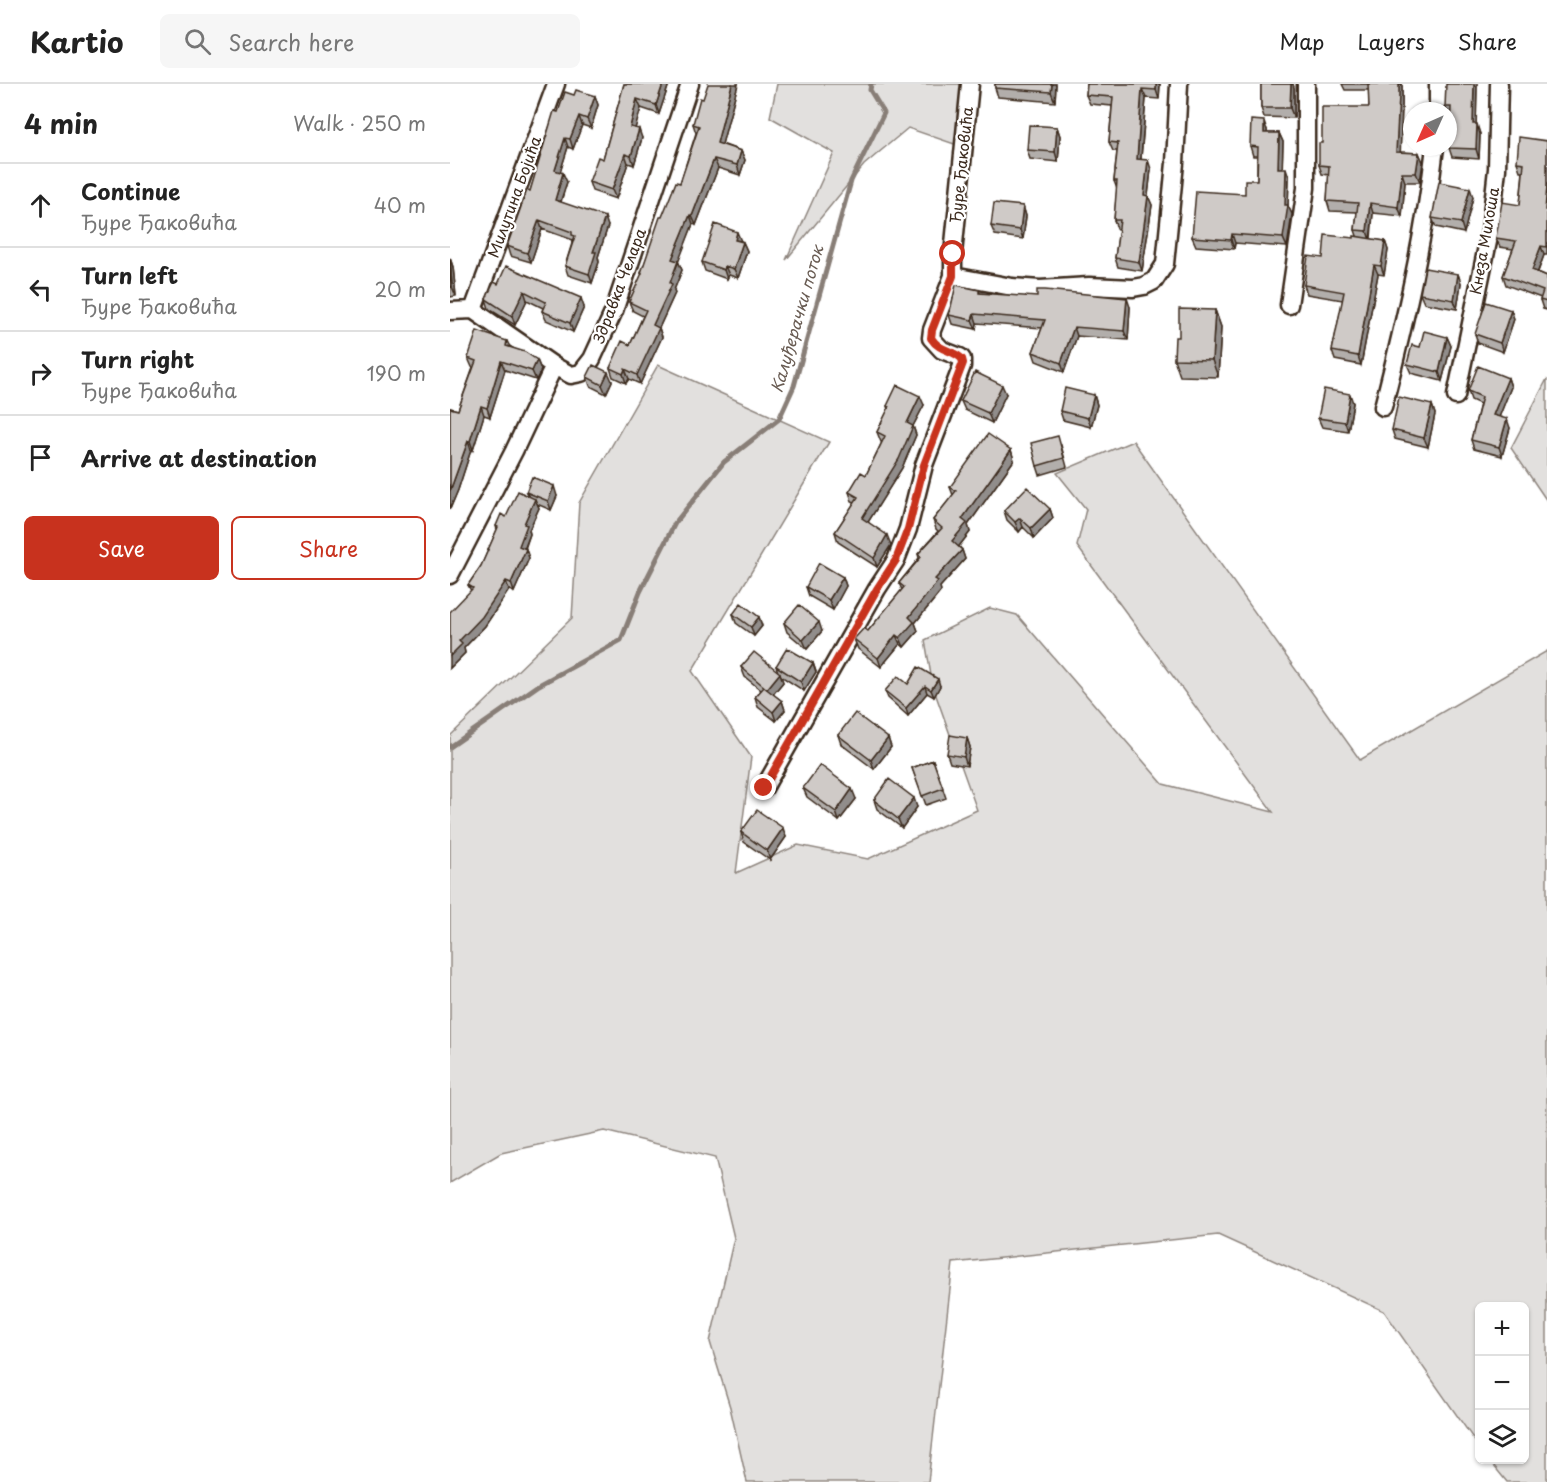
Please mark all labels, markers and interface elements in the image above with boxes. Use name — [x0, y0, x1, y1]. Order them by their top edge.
search box — [160, 14, 580, 68]
text: Kartio — [30, 20, 124, 63]
icon: search — [181, 25, 214, 58]
text: Search here — [229, 25, 354, 58]
text: Map — [1280, 25, 1324, 57]
text: Layers — [1357, 25, 1425, 57]
text: Share — [1458, 25, 1517, 57]
north arrow — [1403, 102, 1457, 156]
text: 4 min — [24, 104, 98, 143]
street label: Ђуре Ђаковића — [943, 105, 978, 224]
text: Walk · 250 m — [293, 108, 426, 138]
street label: Милутина Бојића — [481, 132, 546, 261]
text: Continue — [81, 174, 180, 207]
street label: Кнеза Милоша — [1463, 184, 1504, 296]
icon: ahead — [24, 189, 57, 222]
text: 40 m — [374, 190, 426, 220]
text: Ђуре Ђаковића — [81, 207, 237, 237]
street label: Здравка Челара — [586, 224, 651, 347]
route start — [939, 240, 965, 266]
water label: Калуђерачки поток — [764, 241, 829, 395]
text: Turn left — [81, 258, 178, 291]
icon: left — [24, 273, 57, 306]
text: 20 m — [374, 274, 426, 304]
text: Ђуре Ђаковића — [81, 291, 237, 321]
text: Turn right — [81, 342, 194, 375]
icon: right — [24, 357, 57, 390]
text: 190 m — [367, 358, 426, 388]
text: Ђуре Ђаковића — [81, 375, 237, 405]
icon: arrive — [24, 441, 57, 474]
text: Arrive at destination — [81, 441, 317, 474]
button: Save — [24, 516, 219, 580]
button: Share — [231, 516, 426, 580]
route end — [750, 774, 776, 800]
map controls — [1475, 1302, 1529, 1464]
button: + — [1475, 1302, 1529, 1356]
button: − — [1475, 1356, 1529, 1410]
button: layers — [1475, 1410, 1529, 1464]

